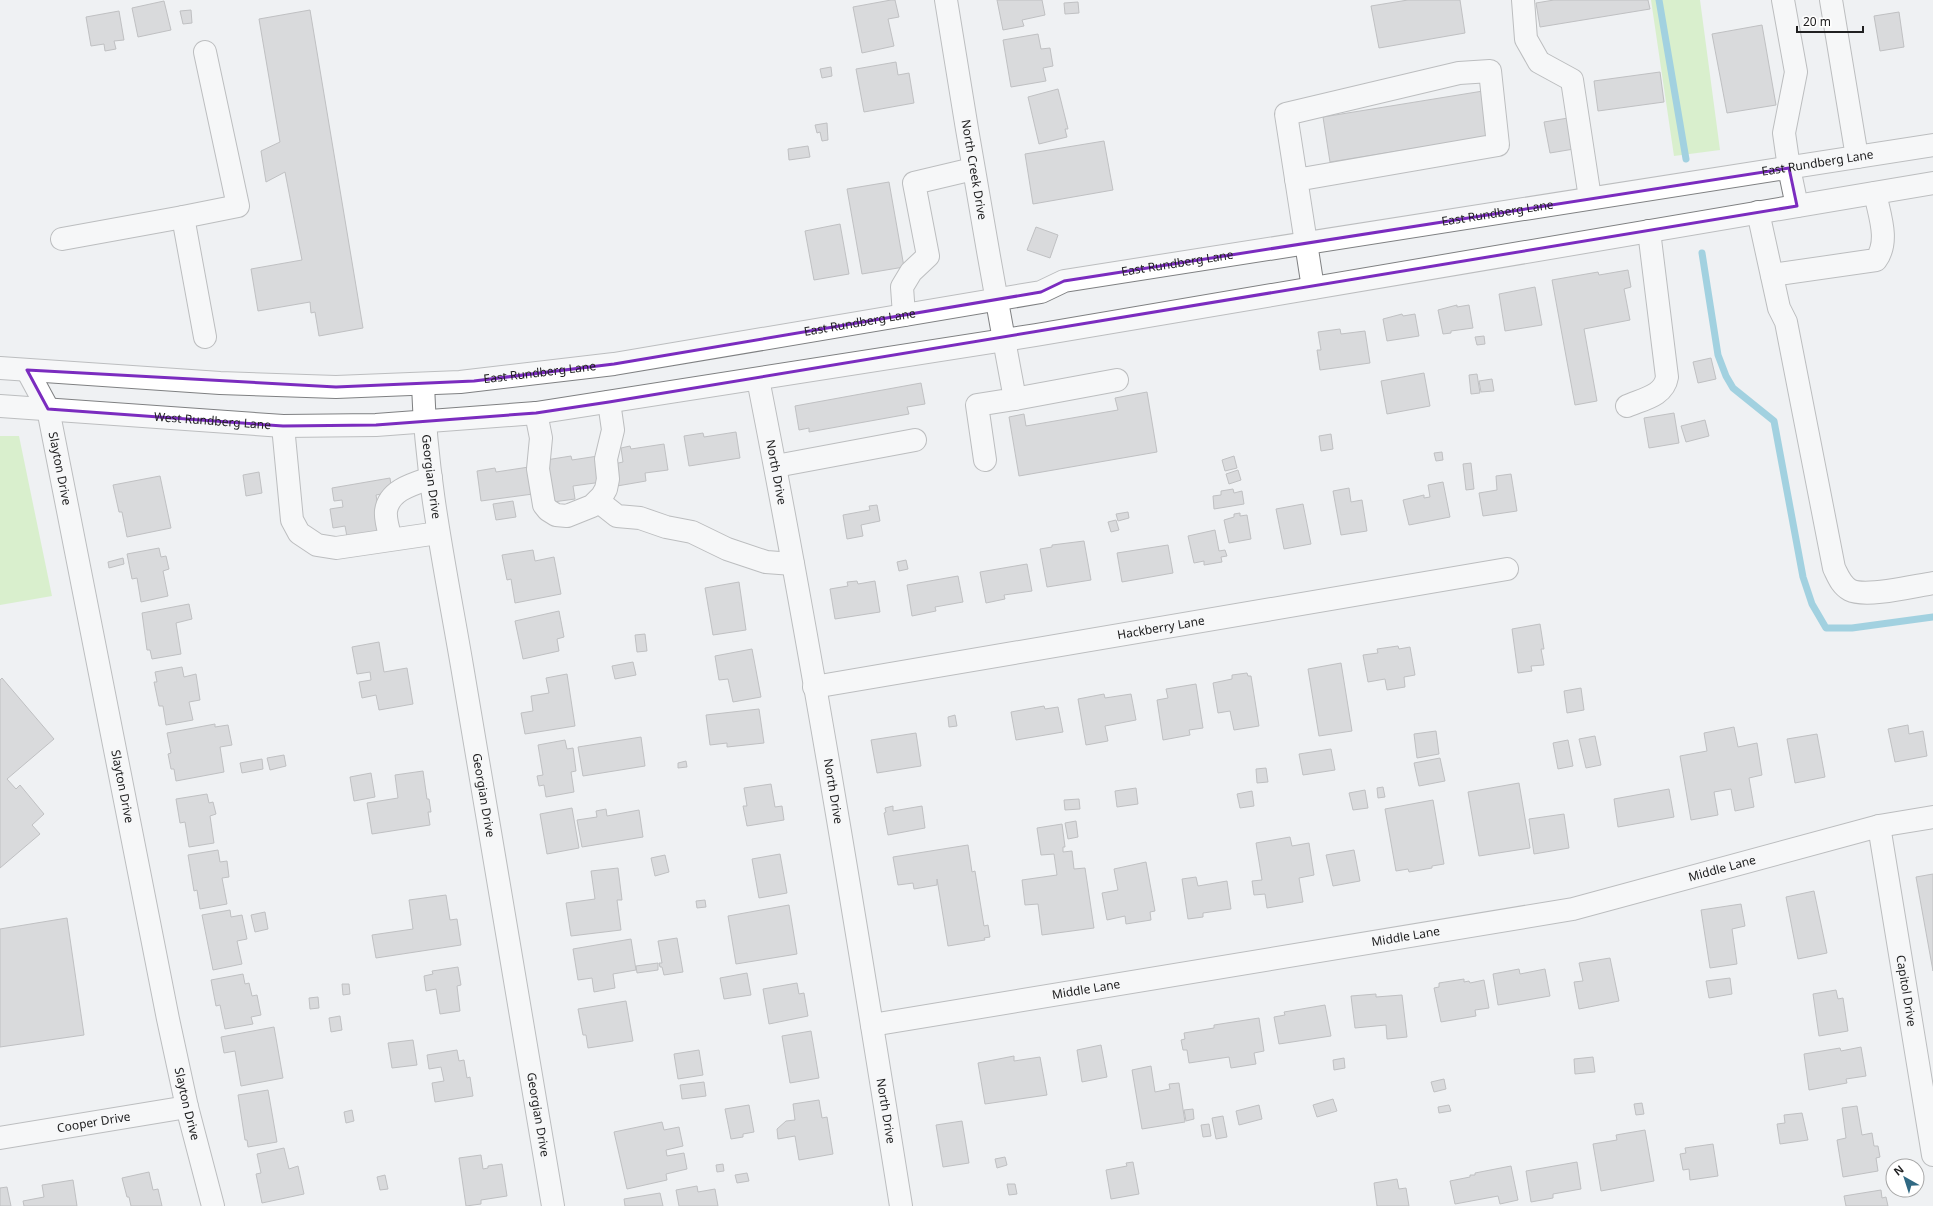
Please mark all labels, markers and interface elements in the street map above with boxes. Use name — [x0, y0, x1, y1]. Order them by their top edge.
scale bar — [1797, 8, 1863, 34]
text: 20 m — [1803, 13, 1831, 30]
street label: North Creek Drive — [958, 118, 991, 221]
street label: East Rundberg Lane — [1760, 145, 1875, 180]
street label: East Rundberg Lane — [1440, 195, 1555, 230]
street label: East Rundberg Lane — [1120, 246, 1235, 280]
street label: East Rundberg Lane — [803, 304, 917, 340]
street label: East Rundberg Lane — [483, 357, 597, 387]
street label: West Rundberg Lane — [153, 408, 272, 433]
street label: Slayton Drive — [45, 430, 76, 507]
street label: Georgian Drive — [418, 434, 445, 520]
street label: North Drive — [762, 438, 791, 506]
street label: Hackberry Lane — [1116, 612, 1206, 643]
street label: Slayton Drive — [107, 748, 138, 825]
street label: Georgian Drive — [468, 752, 499, 839]
street label: North Drive — [820, 757, 848, 825]
street label: Middle Lane — [1686, 851, 1758, 885]
street label: Middle Lane — [1370, 922, 1441, 950]
street label: Capitol Drive — [1892, 954, 1921, 1028]
street label: Middle Lane — [1051, 975, 1122, 1003]
street label: Slayton Drive — [171, 1066, 204, 1142]
street label: Georgian Drive — [523, 1071, 554, 1158]
street label: North Drive — [873, 1077, 900, 1145]
street label: Cooper Drive — [56, 1107, 132, 1136]
north arrow — [1885, 1158, 1925, 1198]
text: N — [1890, 1161, 1907, 1178]

